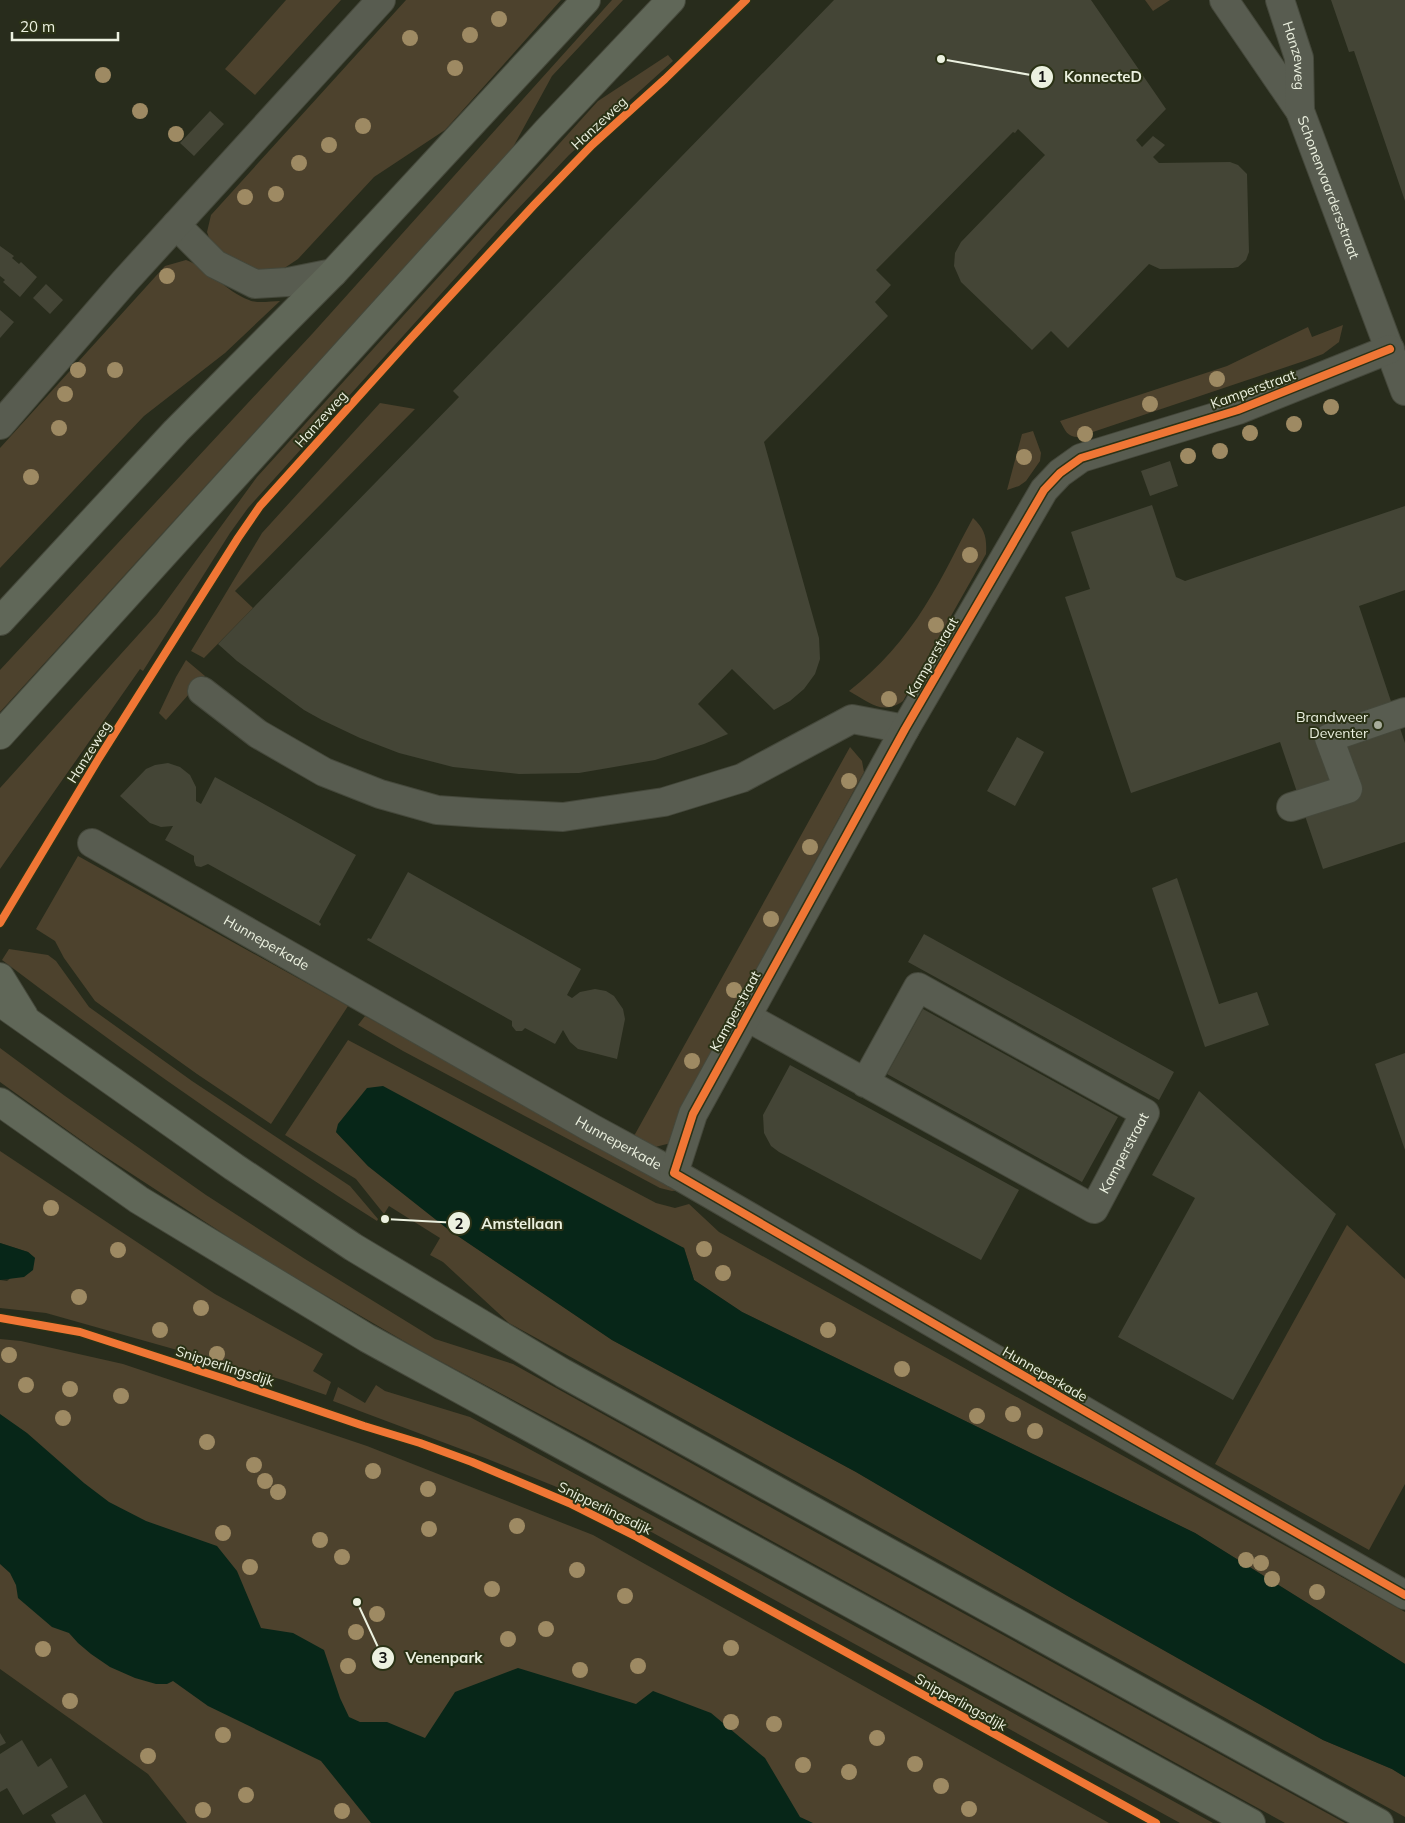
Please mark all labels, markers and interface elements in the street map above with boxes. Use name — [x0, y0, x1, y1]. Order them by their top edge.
scale bar — [12, 10, 119, 42]
text: 20 m — [20, 17, 55, 36]
street label: Hanzeweg — [1279, 19, 1309, 90]
callout: KonnecteD — [1029, 62, 1152, 92]
text: 1 — [1037, 67, 1047, 86]
text: KonnecteD — [1064, 67, 1142, 86]
street label: Hanzeweg — [567, 93, 631, 153]
street label: Schonenvaardersstraat — [1294, 113, 1364, 261]
street label: Kamperstraat — [1208, 365, 1298, 413]
street label: Hanzeweg — [291, 387, 351, 451]
street label: Kamperstraat — [902, 614, 962, 700]
place label: Brandweer Deventer — [1296, 708, 1369, 742]
street label: Hanzeweg — [63, 718, 115, 786]
marker: Brandweer Deventer — [1372, 719, 1384, 731]
street label: Hunneperkade — [221, 911, 313, 974]
street label: Kamperstraat — [706, 968, 765, 1054]
street label: Kamperstraat — [1095, 1109, 1153, 1197]
street label: Hunneperkade — [572, 1112, 665, 1174]
callout: Amstellaan — [447, 1208, 573, 1238]
text: 2 — [454, 1214, 464, 1233]
text: Amstellaan — [481, 1214, 563, 1233]
street label: Snipperlingsdijk — [174, 1342, 277, 1391]
street label: Hunneperkade — [999, 1342, 1091, 1406]
street label: Snipperlingsdijk — [555, 1477, 656, 1539]
callout: Venenpark — [370, 1643, 493, 1673]
text: 3 — [378, 1648, 388, 1667]
text: Venenpark — [404, 1648, 483, 1667]
street label: Snipperlingsdijk — [912, 1669, 1011, 1735]

